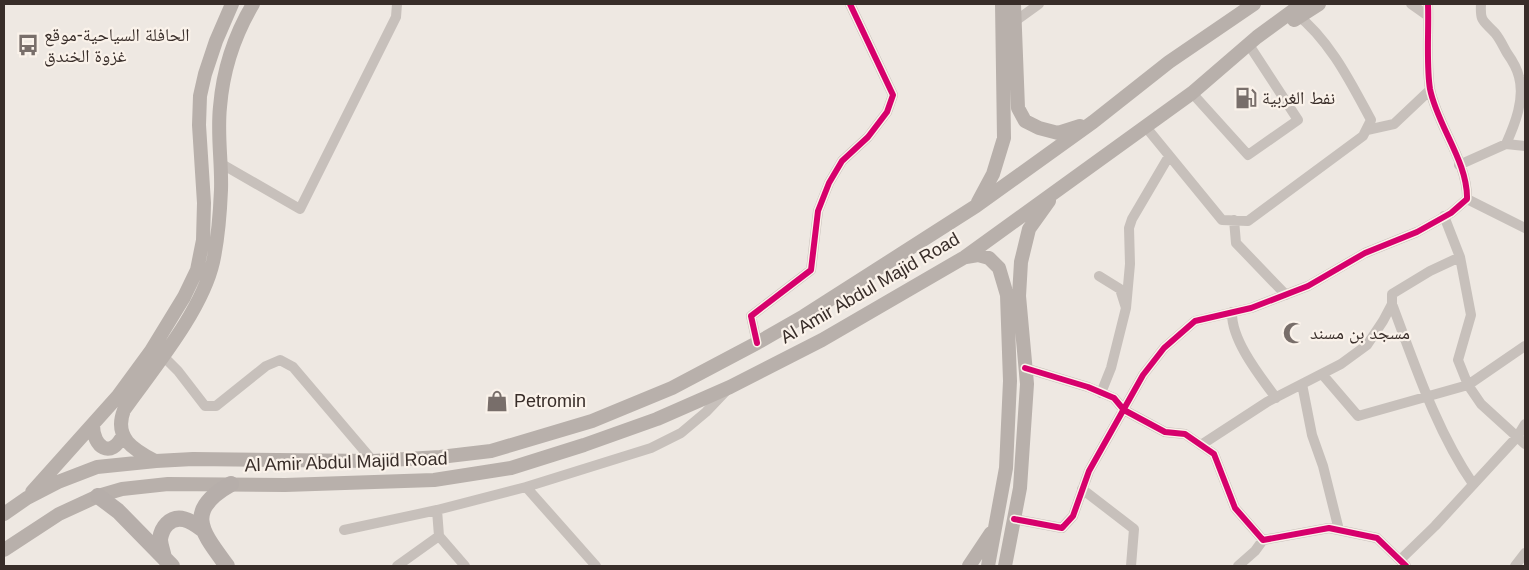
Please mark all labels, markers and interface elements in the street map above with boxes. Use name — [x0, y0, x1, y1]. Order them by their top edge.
place label: الحافلة السياحية-موقع غزوة الخندق — [44, 25, 190, 67]
bus stop icon: الحافلة السياحية-موقع غزوة الخندق — [15, 32, 41, 58]
fuel station icon: نفط الغربية — [1233, 85, 1259, 111]
place label: نفط الغربية — [1262, 88, 1335, 109]
street label: Al Amir Abdul Majid Road — [777, 229, 963, 347]
mosque icon: مسجد بن مسند — [1281, 320, 1307, 346]
place label: مسجد بن مسند — [1310, 323, 1410, 344]
shop icon: Petromin — [484, 388, 510, 414]
place label: Petromin — [514, 391, 586, 411]
street label: Al Amir Abdul Majid Road — [244, 448, 448, 476]

